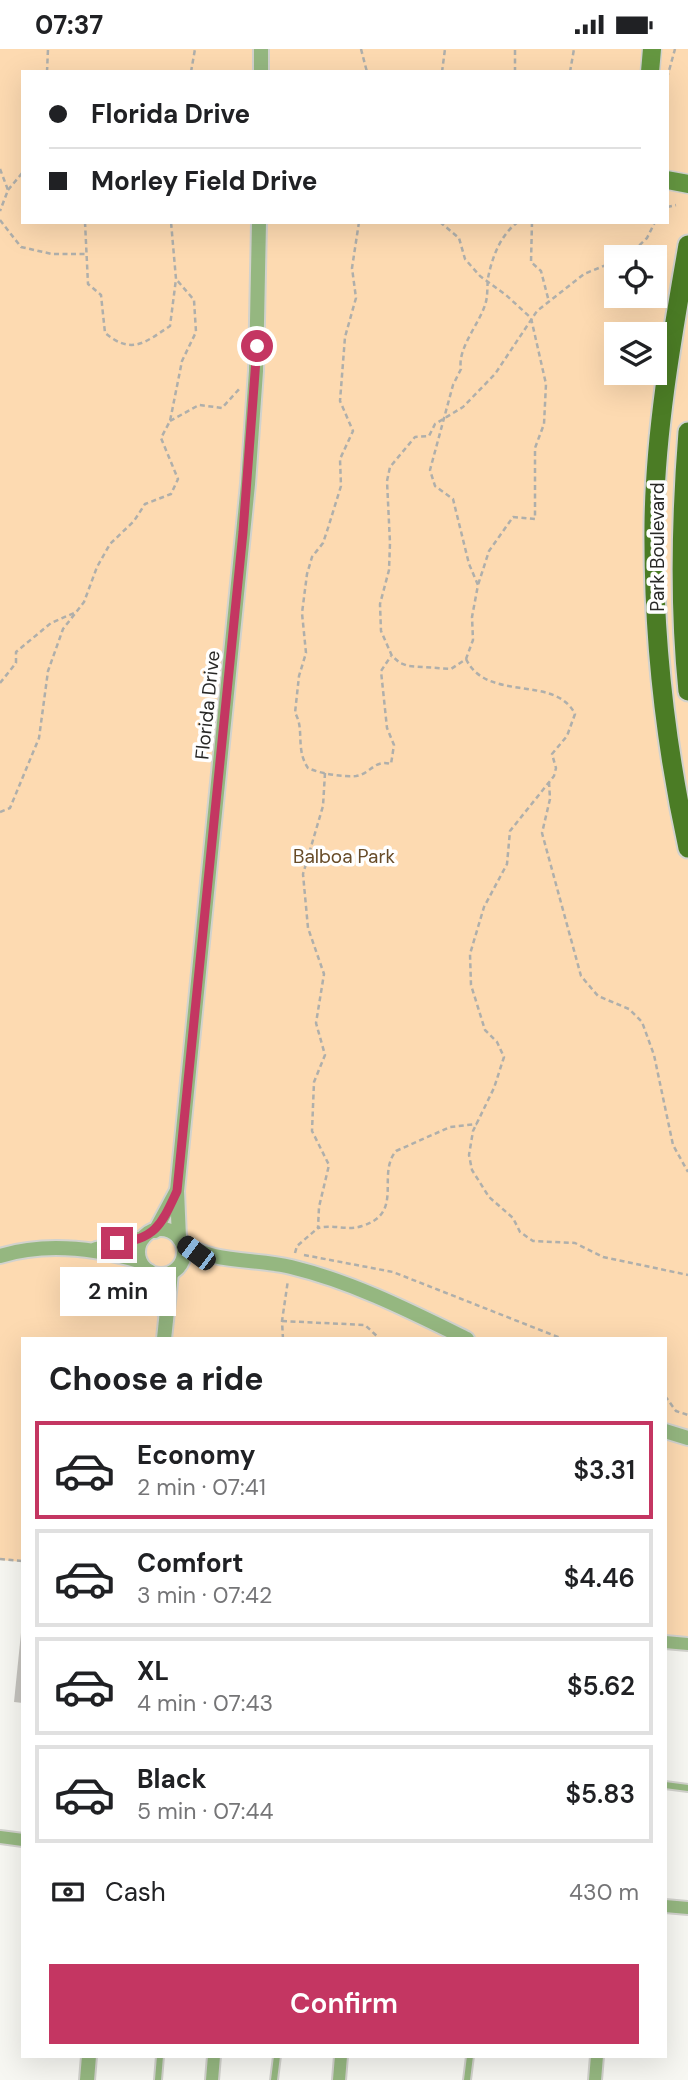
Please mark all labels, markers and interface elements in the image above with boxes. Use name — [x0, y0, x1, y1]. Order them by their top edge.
text: 07:37 — [35, 8, 103, 42]
text: Florida Drive — [91, 97, 250, 131]
text: Morley Field Drive — [91, 164, 318, 198]
map controls — [604, 245, 667, 385]
button: locate — [604, 245, 667, 308]
button: layers — [604, 322, 667, 385]
route start — [241, 330, 273, 362]
street label: Park Boulevard — [645, 482, 670, 612]
street label: Florida Drive — [189, 649, 226, 761]
park label: Balboa Park — [293, 844, 395, 869]
route end — [101, 1227, 133, 1259]
car — [173, 1232, 220, 1274]
callout: 2 min — [59, 1267, 175, 1317]
text: 2 min — [88, 1276, 148, 1306]
text: Choose a ride — [49, 1358, 264, 1400]
text: Economy — [137, 1438, 255, 1472]
icon: car — [53, 1439, 116, 1502]
text: $3.31 — [573, 1453, 635, 1487]
text: 2 min · 07:41 — [137, 1472, 266, 1502]
text: Comfort — [137, 1546, 243, 1580]
icon: car — [53, 1547, 116, 1610]
text: $4.46 — [564, 1561, 635, 1595]
text: 3 min · 07:42 — [137, 1580, 272, 1610]
text: XL — [137, 1654, 169, 1688]
icon: car — [53, 1655, 116, 1718]
text: $5.62 — [567, 1669, 635, 1703]
text: 4 min · 07:43 — [137, 1688, 273, 1718]
text: Black — [137, 1762, 207, 1796]
icon: car — [53, 1763, 116, 1826]
text: $5.83 — [565, 1777, 635, 1811]
text: 5 min · 07:44 — [137, 1796, 273, 1826]
icon: cash — [49, 1873, 87, 1911]
text: Cash — [105, 1875, 166, 1909]
text: 430 m — [569, 1877, 639, 1907]
button: Confirm — [49, 1964, 639, 2044]

